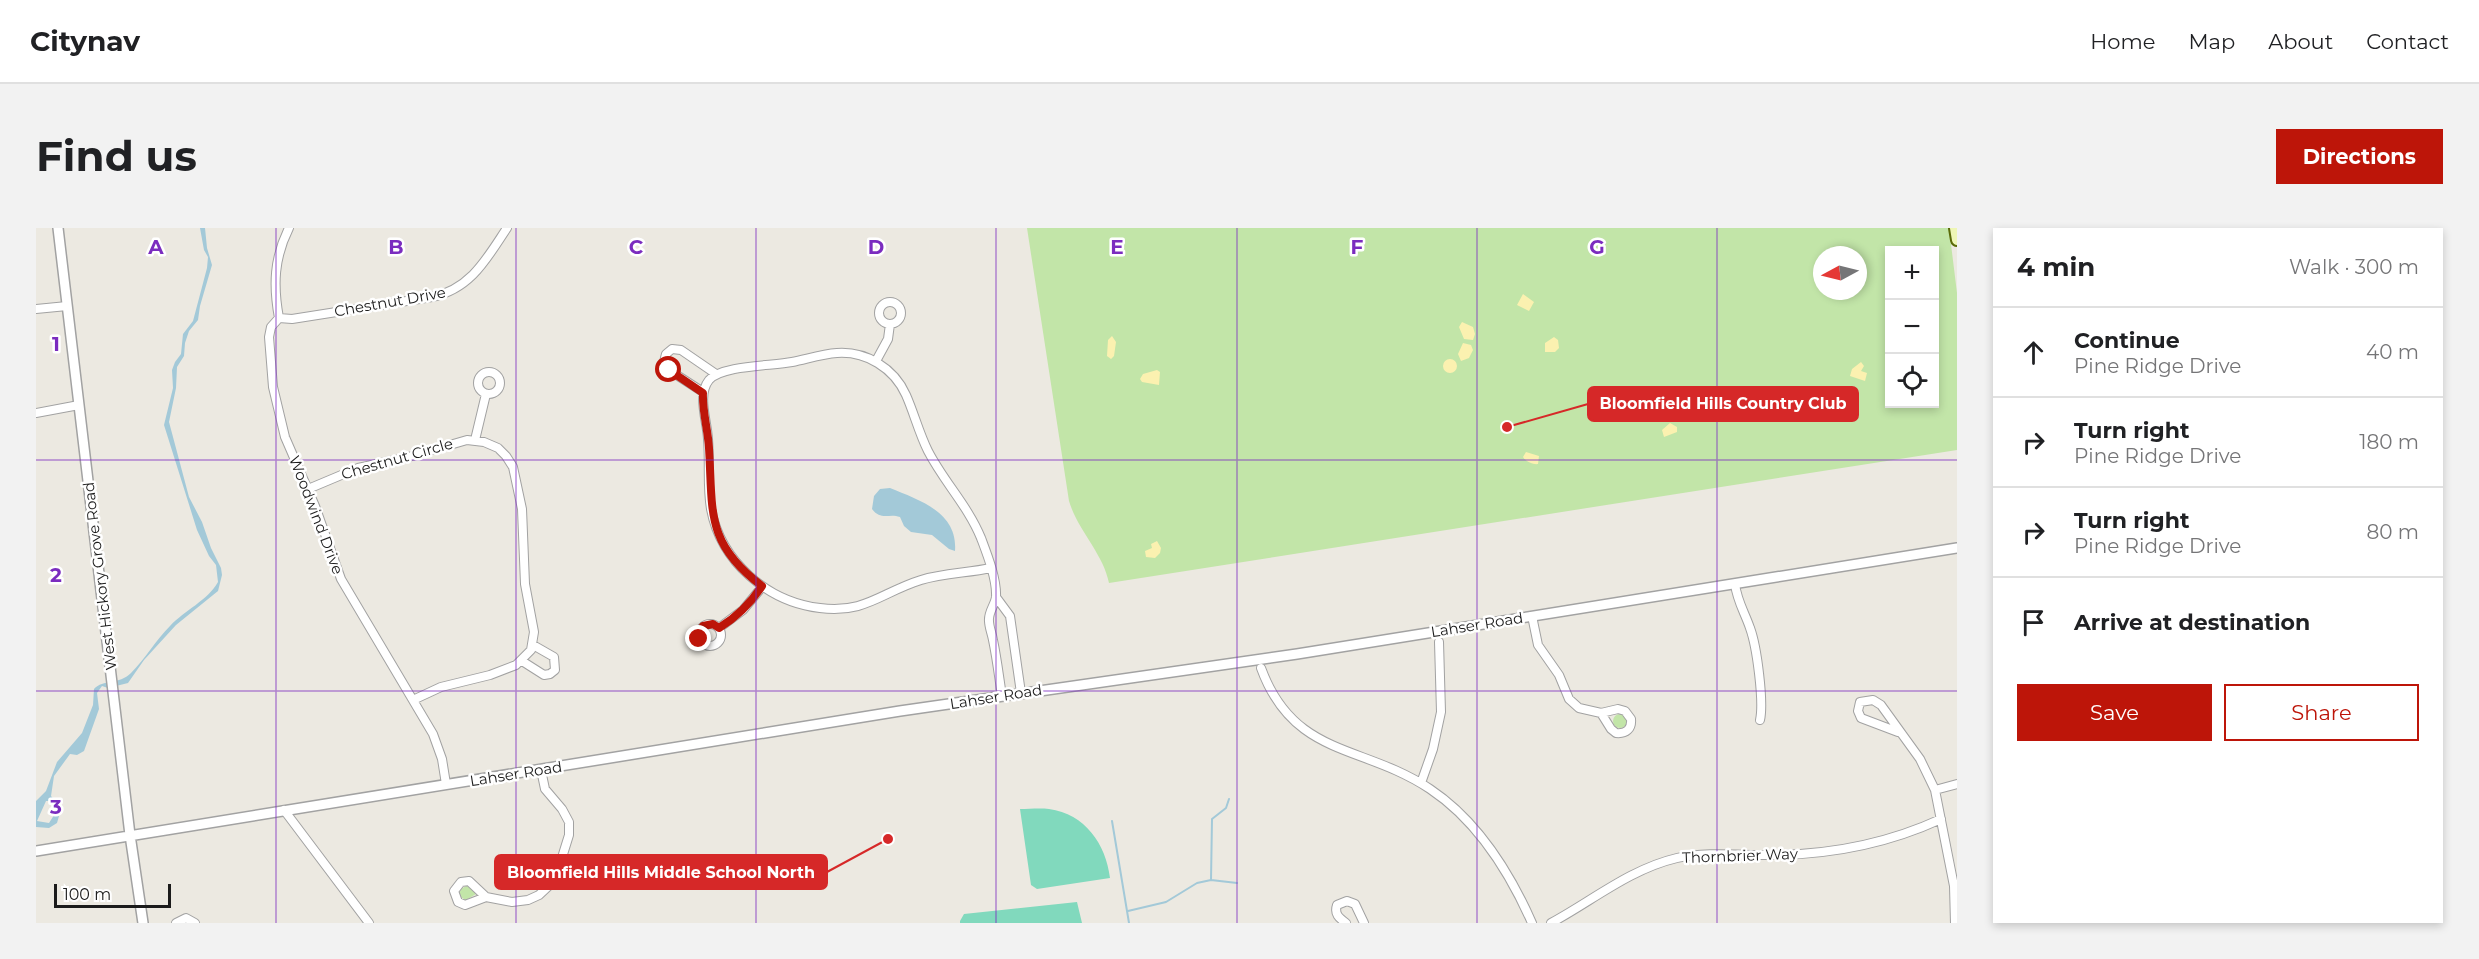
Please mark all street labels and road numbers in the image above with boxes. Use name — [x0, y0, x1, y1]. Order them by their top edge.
street label: Chestnut Drive — [333, 282, 447, 321]
street label: Chestnut Circle — [339, 433, 455, 484]
street label: Woodwind Drive — [285, 453, 348, 577]
street label: West Hickory Grove Road — [79, 481, 120, 671]
street label: Lahser Road — [1429, 608, 1525, 641]
street label: Lahser Road — [948, 680, 1044, 713]
street label: Lahser Road — [468, 757, 564, 790]
street label: Thornbrier Way — [1682, 844, 1799, 867]

